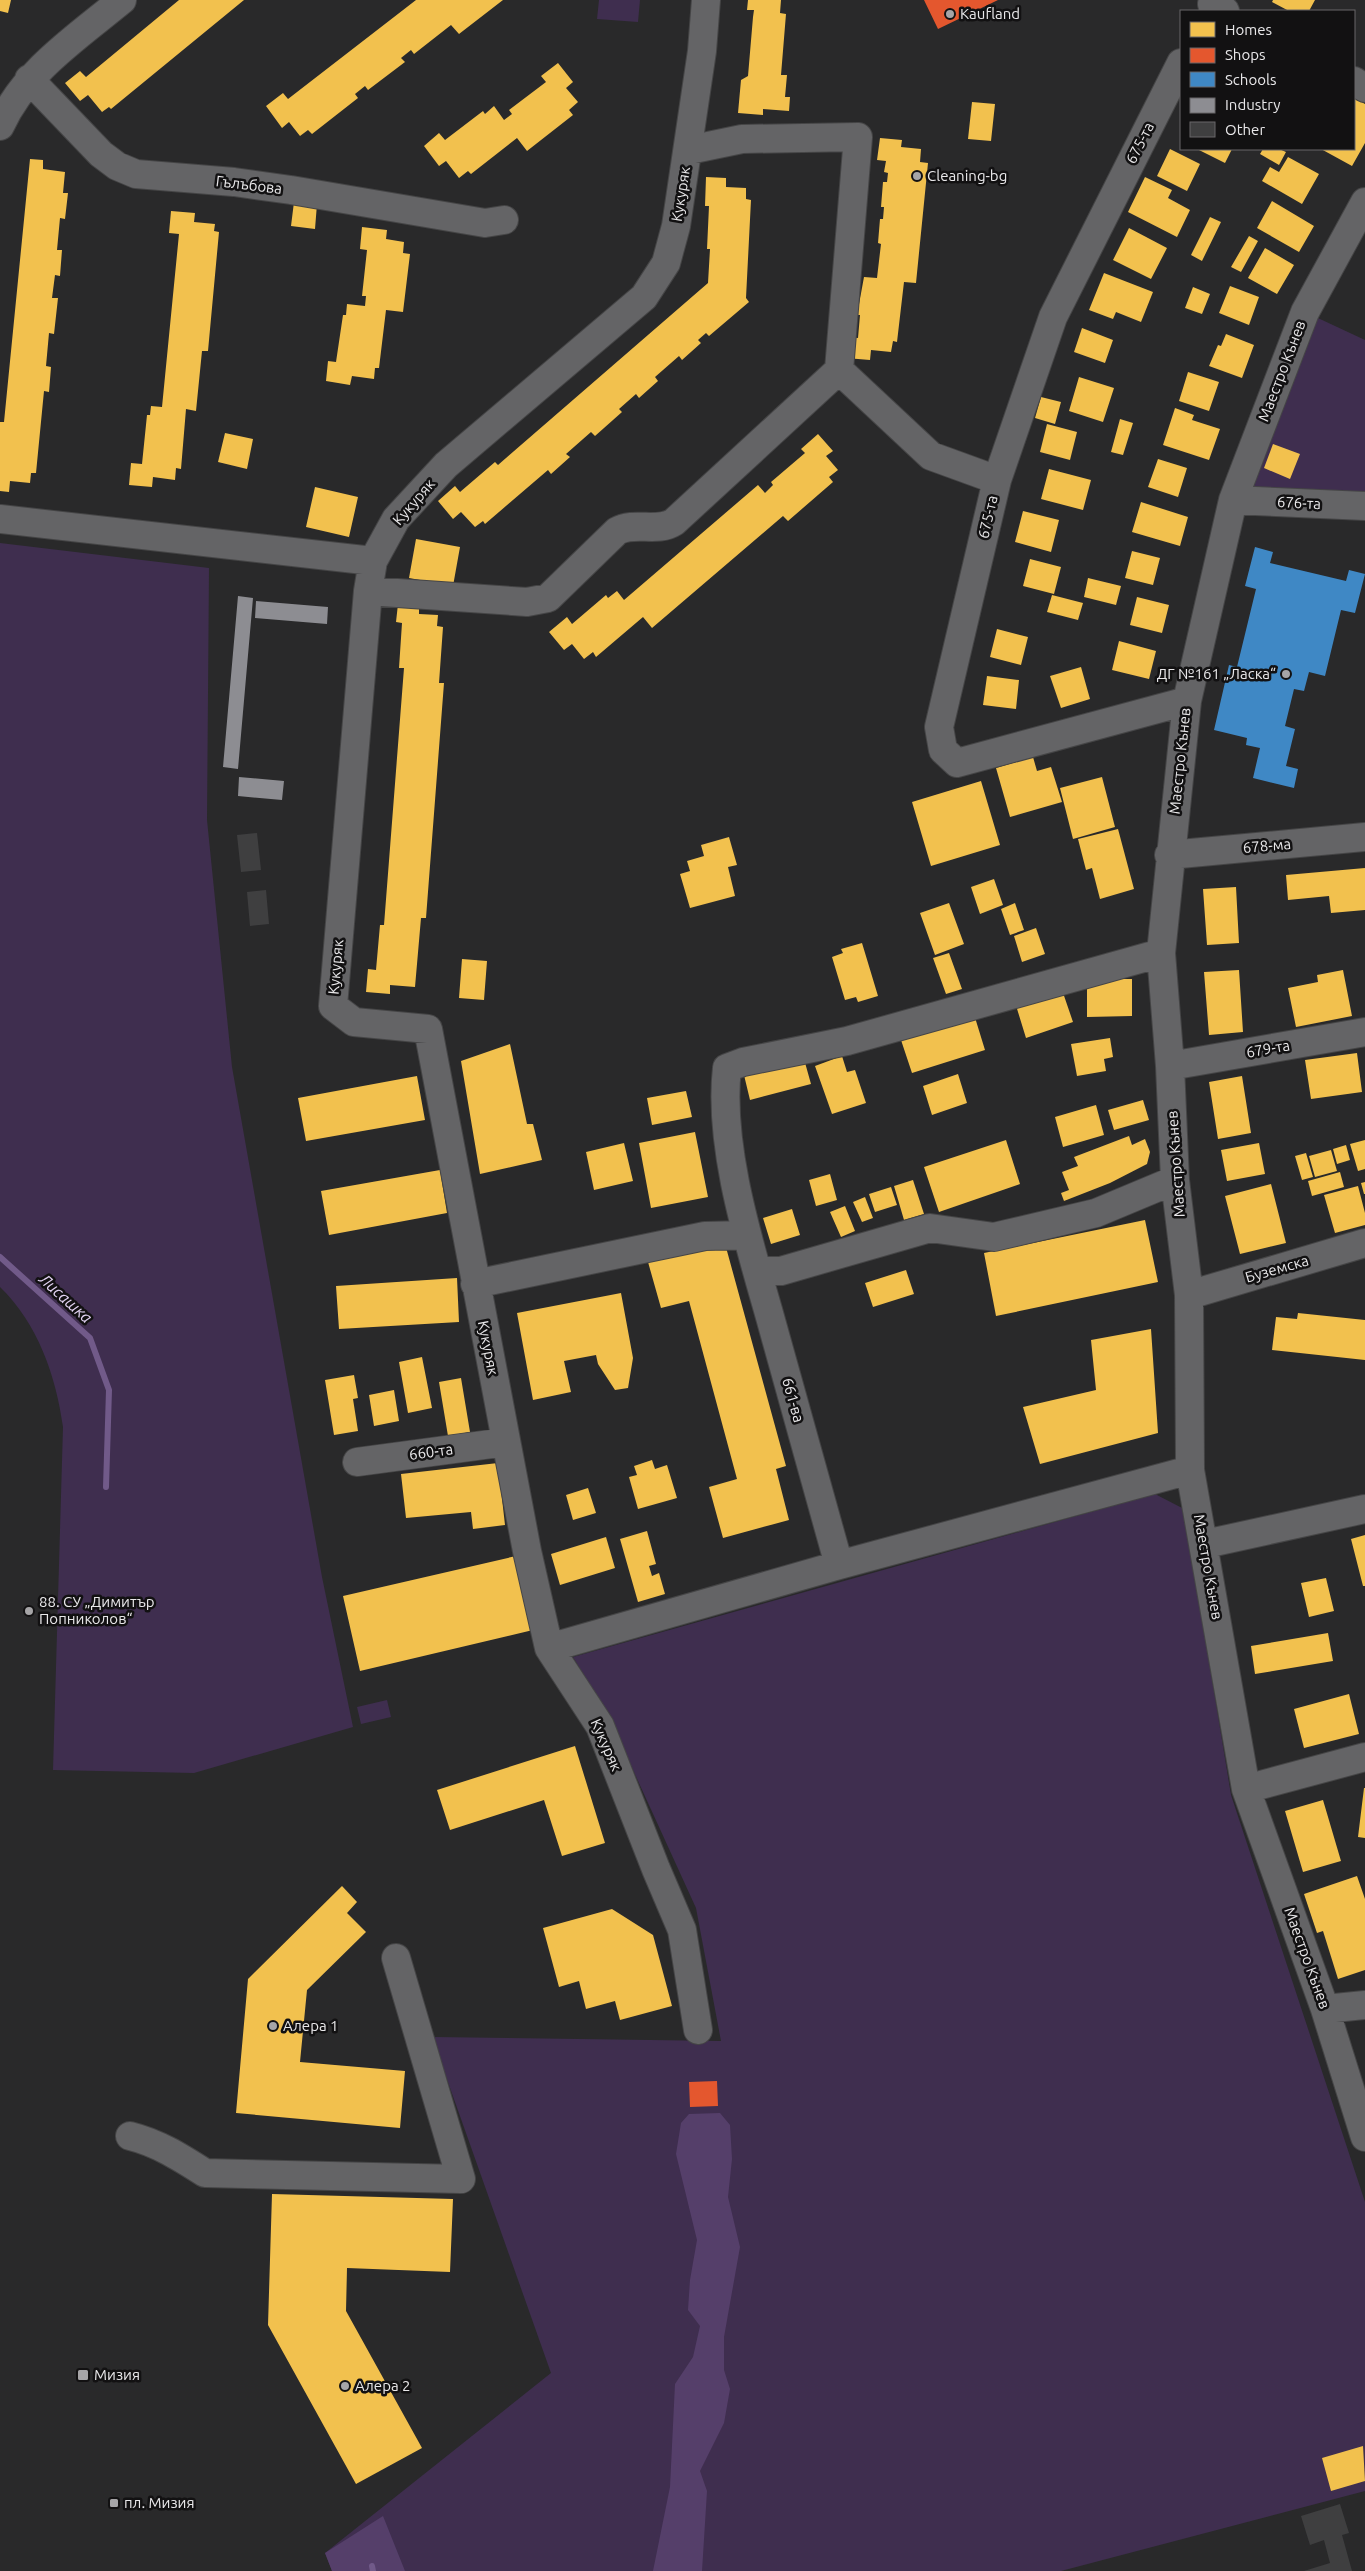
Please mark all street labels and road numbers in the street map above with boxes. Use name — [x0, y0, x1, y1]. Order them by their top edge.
street label: 675-та — [1122, 119, 1157, 166]
street label: Кукуряк — [668, 165, 693, 223]
street label: Гълъбова — [215, 172, 283, 197]
street label: Маестро Кънев — [1254, 318, 1309, 424]
street label: Кукуряк — [389, 475, 438, 528]
street label: 675-та — [974, 493, 1001, 540]
street label: 676-та — [1277, 493, 1321, 512]
street label: Маестро Кънев — [1165, 707, 1194, 815]
street label: 678-ма — [1242, 835, 1292, 856]
street label: Кукуряк — [325, 938, 346, 995]
street label: 679-та — [1245, 1036, 1291, 1061]
street label: Маестро Кънев — [1163, 1110, 1188, 1218]
street label: Буземска — [1243, 1251, 1311, 1286]
street label: Кукуряк — [475, 1319, 502, 1377]
street label: 661-ва — [779, 1376, 808, 1424]
street label: 660-та — [408, 1440, 454, 1463]
street label: Маестро Кънев — [1191, 1513, 1226, 1621]
street label: Кукуряк — [587, 1716, 626, 1774]
street label: Маестро Кънев — [1281, 1905, 1334, 2011]

